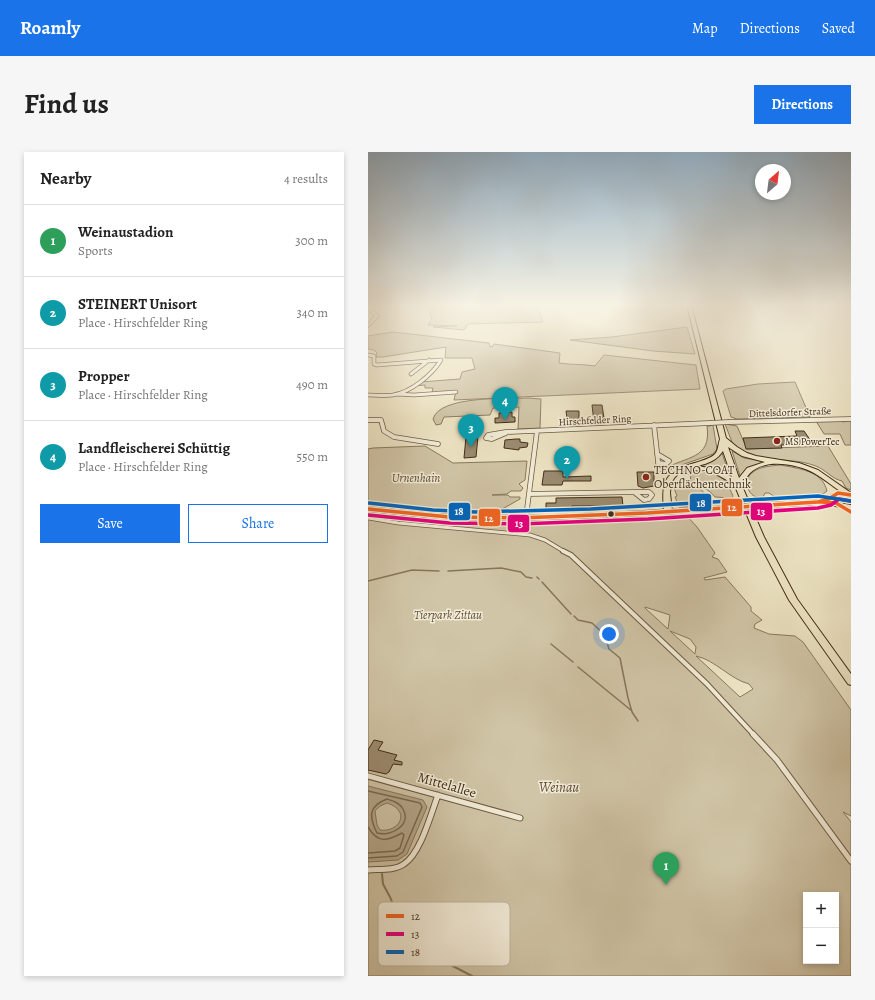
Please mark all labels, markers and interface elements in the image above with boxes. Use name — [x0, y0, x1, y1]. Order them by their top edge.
text: Roamly — [20, 15, 80, 41]
text: Map — [692, 19, 718, 38]
text: Directions — [740, 19, 800, 38]
text: Saved — [822, 19, 855, 38]
text: Find us — [24, 85, 109, 123]
button: Directions — [754, 85, 851, 124]
north arrow — [755, 164, 791, 200]
text: Nearby — [40, 167, 91, 190]
text: 4 results — [284, 170, 328, 187]
text: Weinaustadion — [78, 222, 174, 242]
text: 1 — [51, 232, 55, 249]
text: 300 m — [295, 232, 328, 249]
text: Sports — [78, 242, 113, 259]
text: STEINERT Unisort — [78, 294, 197, 314]
text: 2 — [50, 304, 56, 321]
text: 340 m — [296, 304, 328, 321]
text: Place · Hirschfelder Ring — [78, 314, 208, 331]
text: Propper — [78, 366, 130, 386]
text: 3 — [50, 376, 56, 393]
text: 490 m — [296, 376, 328, 393]
text: Place · Hirschfelder Ring — [78, 386, 208, 403]
pin: 4 — [492, 387, 518, 420]
street label: Dittelsdorfer Straße — [749, 404, 832, 420]
street label: Hirschfelder Ring — [558, 412, 632, 428]
pin: 3 — [458, 414, 484, 447]
place label: MS PowerTec — [785, 435, 839, 448]
marker: MS PowerTec — [772, 436, 782, 446]
text: Landfleischerei Schüttig — [78, 438, 230, 458]
pin: 2 — [554, 446, 580, 479]
text: 4 — [50, 448, 56, 465]
text: 550 m — [297, 448, 328, 465]
text: Place · Hirschfelder Ring — [78, 458, 208, 475]
place label: TECHNO-COAT Oberflächentechnik — [654, 462, 751, 492]
park label: Urnenhain — [392, 470, 440, 486]
marker: TECHNO-COAT Oberflächentechnik — [641, 472, 651, 482]
line badge: 18 — [689, 493, 712, 512]
text: 18 — [696, 496, 706, 511]
line badge: 12 — [721, 498, 743, 517]
text: 12 — [727, 500, 737, 515]
line badge: 18 — [448, 502, 471, 521]
line badge: 13 — [750, 502, 773, 521]
button: Save — [40, 504, 180, 543]
button: Share — [188, 504, 328, 543]
text: 18 — [454, 504, 464, 519]
text: 13 — [757, 504, 766, 519]
line badge: 12 — [478, 508, 501, 527]
unlabelled marker — [606, 509, 616, 519]
text: 12 — [484, 511, 494, 526]
line badge: 13 — [507, 514, 530, 533]
text: 13 — [515, 516, 524, 531]
park label: Tierpark Zittau — [414, 607, 482, 623]
your location — [599, 624, 619, 644]
street label: Mittelallee — [415, 768, 479, 802]
park label: Weinau — [539, 778, 579, 797]
pin: 1 — [653, 852, 679, 885]
map controls — [803, 892, 839, 964]
button: + — [803, 892, 839, 928]
legend — [378, 902, 510, 966]
text: 12 — [411, 909, 420, 924]
text: 13 — [411, 927, 419, 942]
button: − — [803, 928, 839, 964]
text: 18 — [411, 945, 420, 960]

